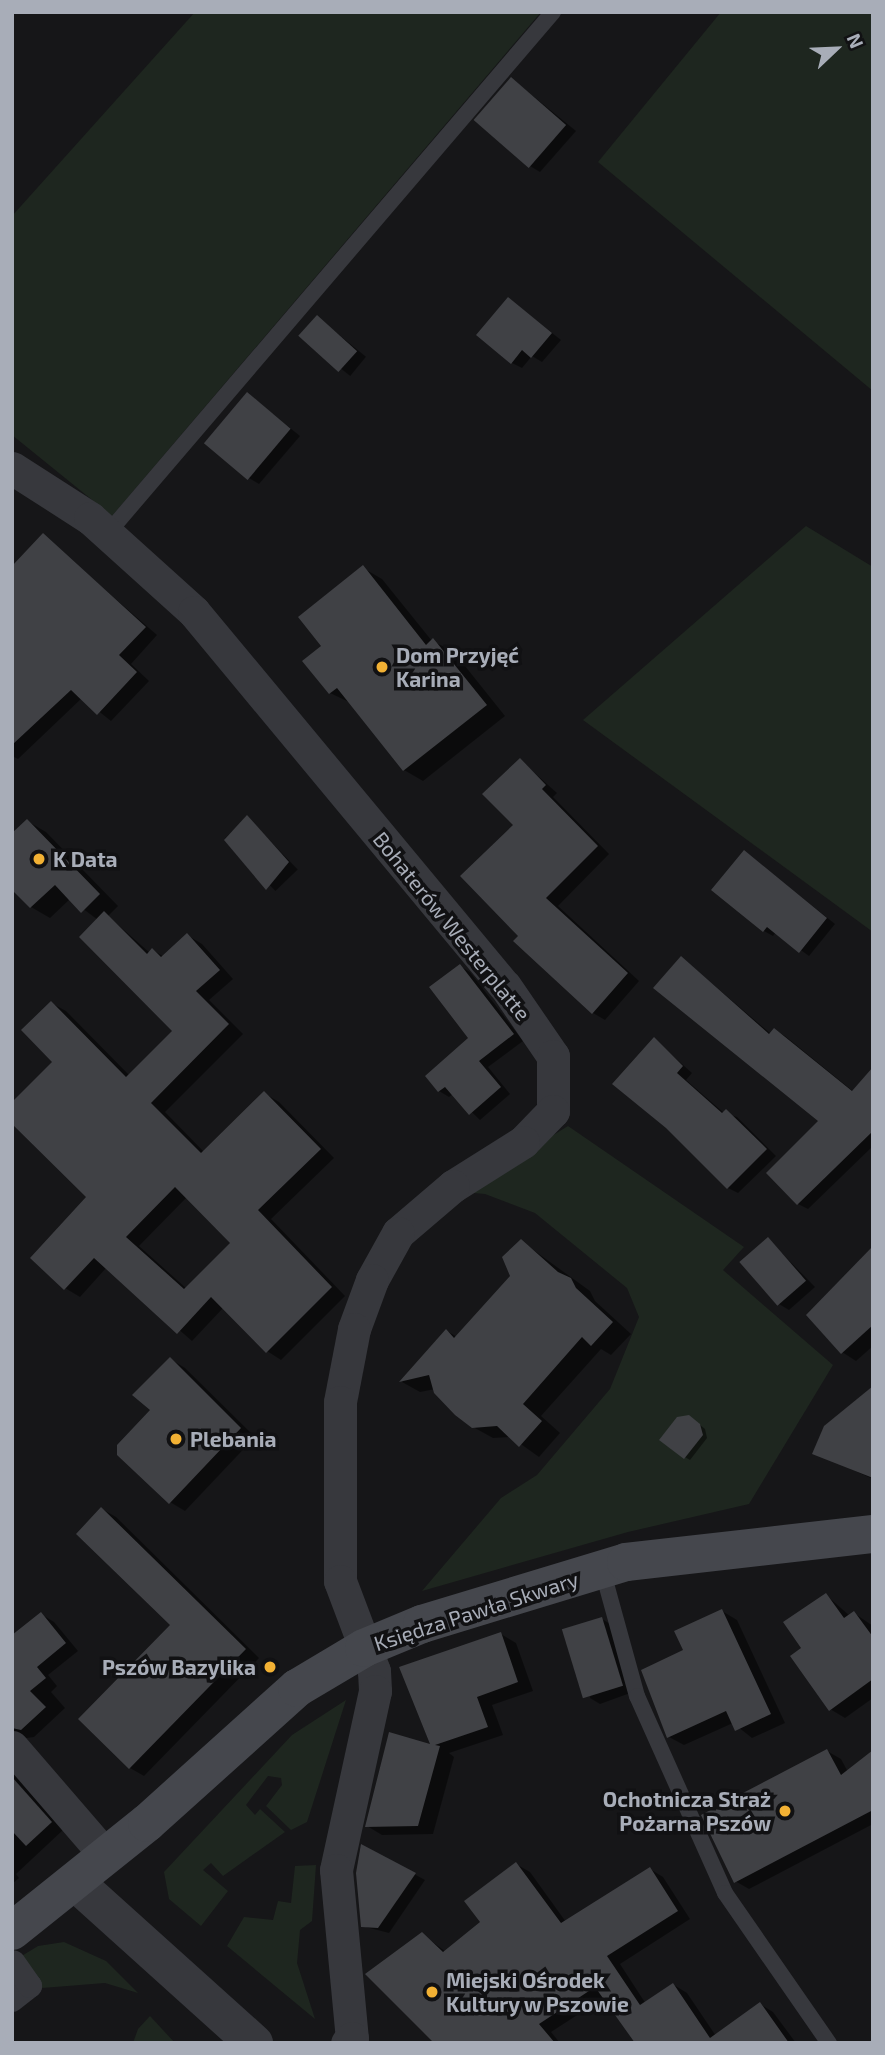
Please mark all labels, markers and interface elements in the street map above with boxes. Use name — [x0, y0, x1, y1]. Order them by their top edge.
north arrow — [801, 14, 871, 84]
text: N — [843, 30, 869, 51]
place label: Dom Przyjęć Karina — [396, 642, 519, 692]
marker: Dom Przyjęć Karina — [374, 659, 390, 675]
street label: Bohaterów Westerplatte — [368, 826, 536, 1026]
place label: K Data — [53, 846, 118, 872]
marker: K Data — [31, 851, 47, 867]
place label: Plebania — [190, 1426, 277, 1452]
marker: Plebania — [168, 1431, 184, 1447]
street label: Księdza Pawła Skwary — [371, 1566, 581, 1656]
place label: Pszów Bazylika — [101, 1654, 256, 1680]
marker: Pszów Bazylika — [262, 1659, 278, 1675]
place label: Ochotnicza Straż Pożarna Pszów — [603, 1786, 771, 1836]
marker: Ochotnicza Straż Pożarna Pszów — [777, 1803, 793, 1819]
place label: Miejski Ośrodek Kultury w Pszowie — [446, 1967, 630, 2017]
marker: Miejski Ośrodek Kultury w Pszowie — [424, 1984, 440, 2000]

